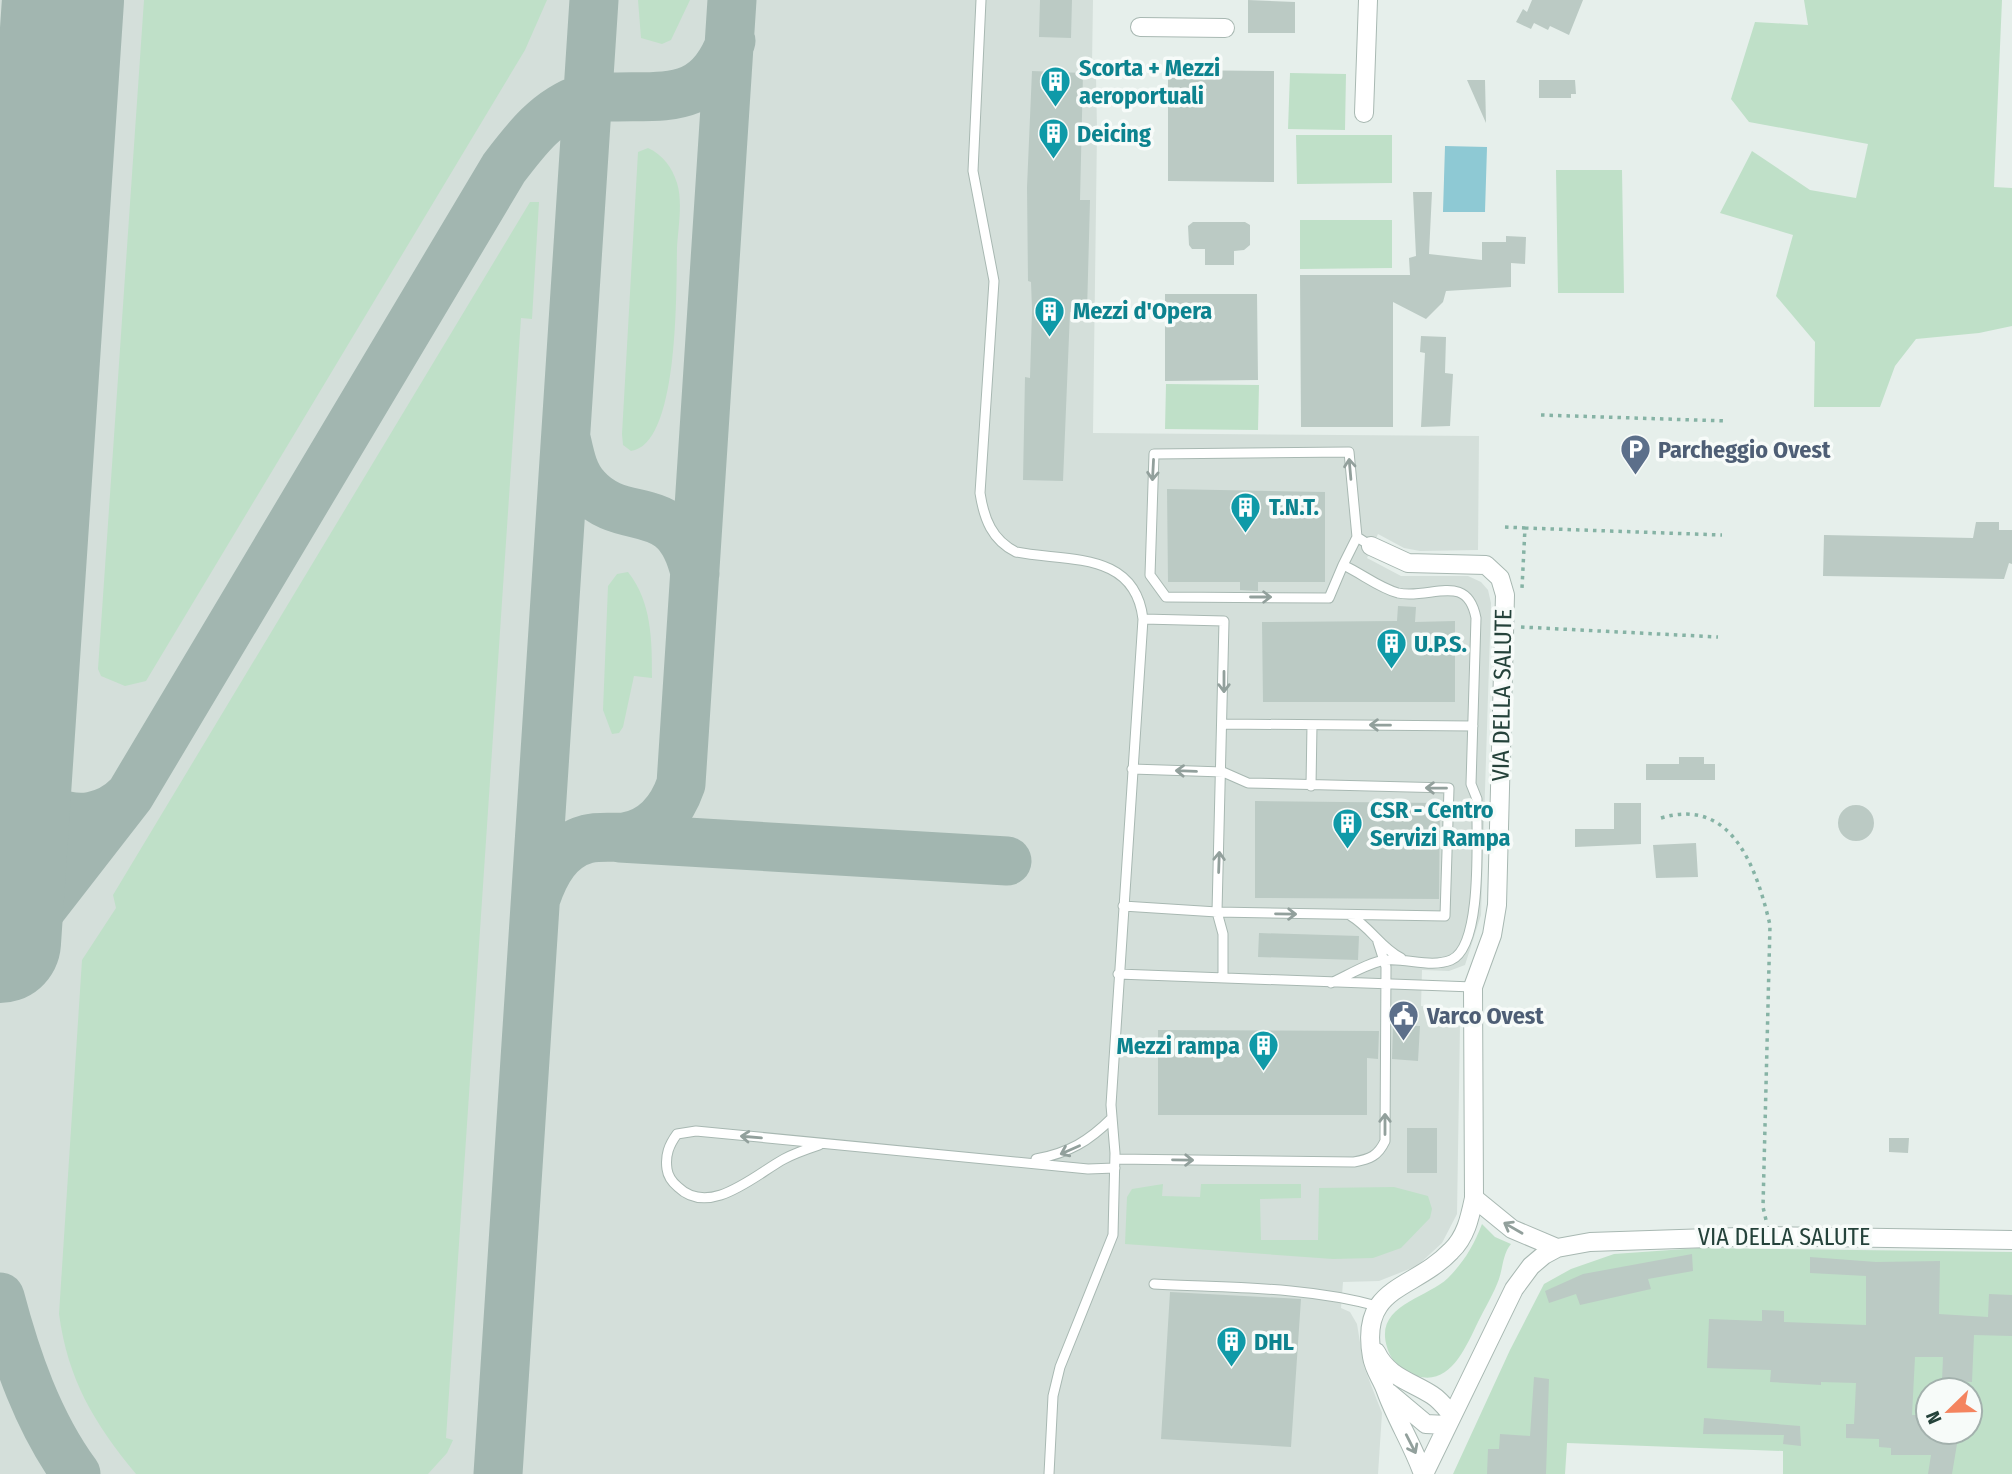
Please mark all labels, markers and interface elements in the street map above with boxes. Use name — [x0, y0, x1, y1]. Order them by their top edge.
place label: Scorta + Mezzi aeroportuali — [1079, 54, 1220, 110]
building icon: Scorta + Mezzi aeroportuali — [1039, 65, 1073, 109]
building icon: Deicing — [1037, 117, 1071, 161]
place label: Deicing — [1077, 120, 1151, 148]
building icon: Mezzi d'Opera — [1033, 294, 1067, 338]
place label: Mezzi d'Opera — [1073, 297, 1212, 325]
parking icon: Parcheggio Ovest — [1618, 433, 1652, 477]
place label: Parcheggio Ovest — [1658, 436, 1831, 464]
one-way arrow — [1147, 458, 1160, 481]
one-way arrow — [1344, 458, 1357, 481]
building icon: T.N.T. — [1229, 490, 1263, 534]
place label: T.N.T. — [1269, 493, 1319, 521]
one-way arrow — [1249, 590, 1272, 604]
street label: VIA DELLA SALUTE — [1486, 609, 1518, 781]
building icon: U.P.S. — [1374, 627, 1408, 671]
place label: U.P.S. — [1414, 630, 1467, 658]
one-way arrow — [1217, 670, 1231, 693]
one-way arrow — [1369, 718, 1392, 732]
one-way arrow — [1175, 764, 1198, 778]
one-way arrow — [1425, 781, 1448, 794]
place label: CSR - Centro Servizi Rampa — [1370, 796, 1510, 852]
building icon: CSR - Centro Servizi Rampa — [1330, 807, 1364, 851]
one-way arrow — [1213, 850, 1226, 873]
one-way arrow — [1274, 907, 1297, 921]
public building icon: Varco Ovest — [1387, 999, 1421, 1043]
place label: Varco Ovest — [1426, 1002, 1544, 1030]
building icon: Mezzi rampa — [1246, 1029, 1280, 1073]
place label: Mezzi rampa — [1116, 1032, 1240, 1060]
one-way arrow — [1378, 1113, 1392, 1136]
one-way arrow — [740, 1130, 763, 1143]
one-way arrow — [1059, 1144, 1081, 1157]
one-way arrow — [1172, 1153, 1195, 1167]
one-way arrow — [1503, 1221, 1523, 1235]
street label: VIA DELLA SALUTE — [1698, 1223, 1870, 1251]
building icon: DHL — [1214, 1325, 1248, 1369]
place label: DHL — [1254, 1328, 1294, 1356]
north arrow — [1914, 1376, 1984, 1446]
text: N — [1921, 1408, 1947, 1427]
one-way arrow — [1404, 1433, 1418, 1453]

